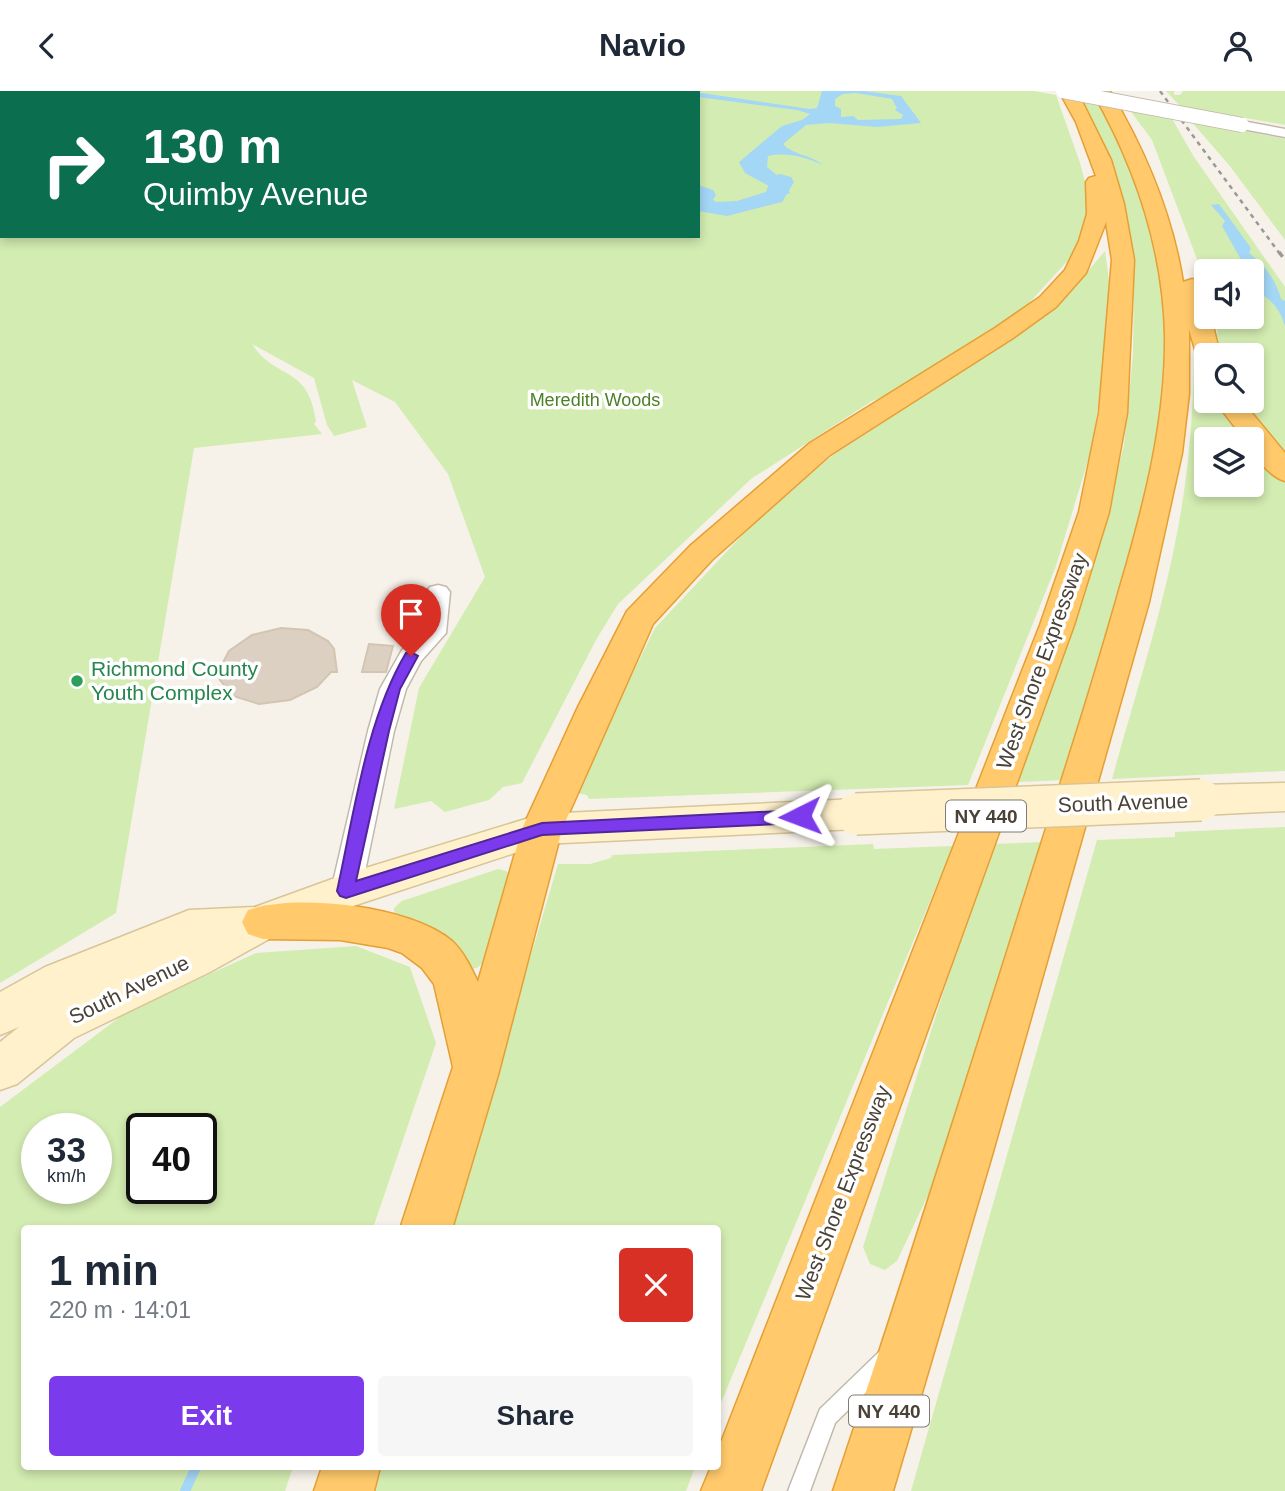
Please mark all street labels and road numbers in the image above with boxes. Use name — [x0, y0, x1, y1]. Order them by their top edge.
street label: West Shore Expressway — [992, 549, 1092, 772]
street label: South Avenue — [1057, 789, 1189, 816]
road number: NY 440 — [946, 801, 1026, 831]
street label: South Avenue — [65, 951, 192, 1028]
street label: West Shore Expressway — [791, 1082, 894, 1304]
road number: NY 440 — [849, 1395, 929, 1427]

